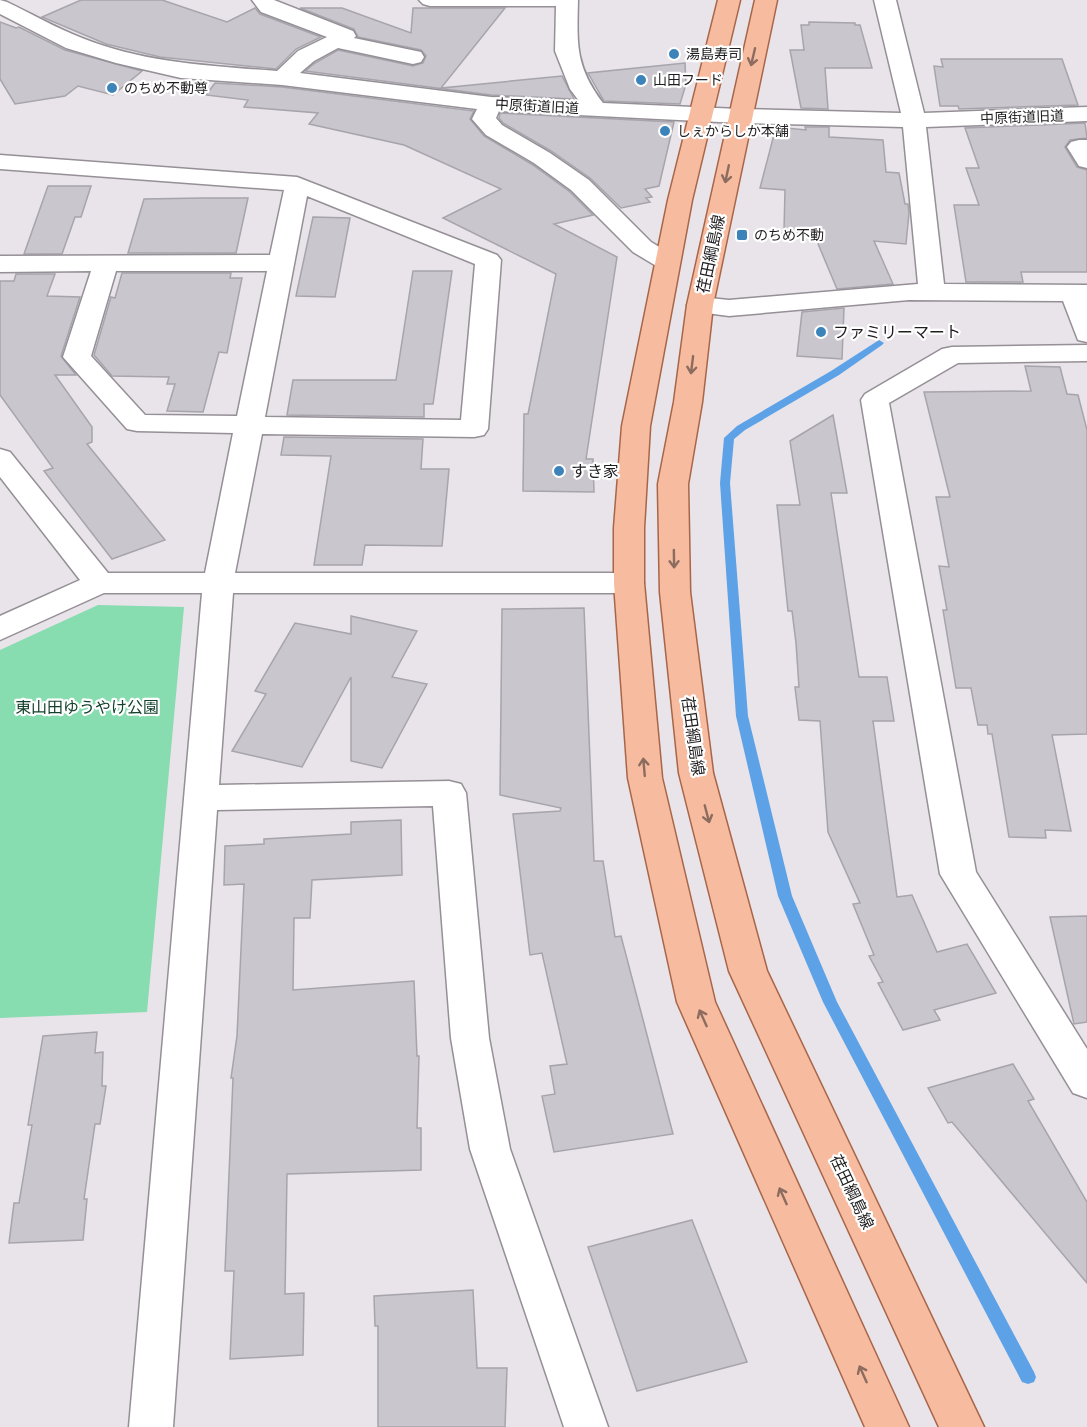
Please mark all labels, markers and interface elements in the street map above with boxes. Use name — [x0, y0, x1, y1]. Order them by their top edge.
place label: 湯島寿司 — [686, 44, 742, 64]
marker: 湯島寿司 — [667, 47, 681, 61]
one-way arrow — [746, 47, 758, 66]
place label: 山田フード — [653, 70, 723, 90]
marker: 山田フード — [634, 73, 648, 87]
place label: のちめ不動尊 — [124, 78, 208, 98]
marker: のちめ不動尊 — [105, 81, 119, 95]
street label: 中原街道旧道 — [495, 94, 579, 118]
street label: 中原街道旧道 — [980, 106, 1064, 128]
place label: しぇからしか本舗 — [677, 121, 789, 141]
marker: しぇからしか本舗 — [658, 124, 672, 138]
one-way arrow — [721, 163, 732, 183]
street label: 荏田綱島線 — [691, 212, 731, 296]
place label: のちめ不動 — [754, 225, 824, 245]
marker: のちめ不動 — [735, 228, 749, 242]
place label: ファミリーマート — [833, 321, 961, 344]
marker: ファミリーマート — [814, 325, 828, 339]
one-way arrow — [687, 355, 698, 375]
place label: すき家 — [571, 460, 619, 483]
marker: すき家 — [552, 464, 566, 478]
one-way arrow — [668, 548, 680, 568]
street label: 荏田綱島線 — [676, 695, 710, 777]
park label: 東山田ゆうやけ公園 — [15, 696, 159, 719]
one-way arrow — [638, 758, 649, 778]
one-way arrow — [702, 804, 713, 823]
one-way arrow — [697, 1009, 708, 1027]
street label: 荏田綱島線 — [825, 1151, 879, 1233]
one-way arrow — [777, 1187, 789, 1205]
one-way arrow — [857, 1365, 869, 1383]

